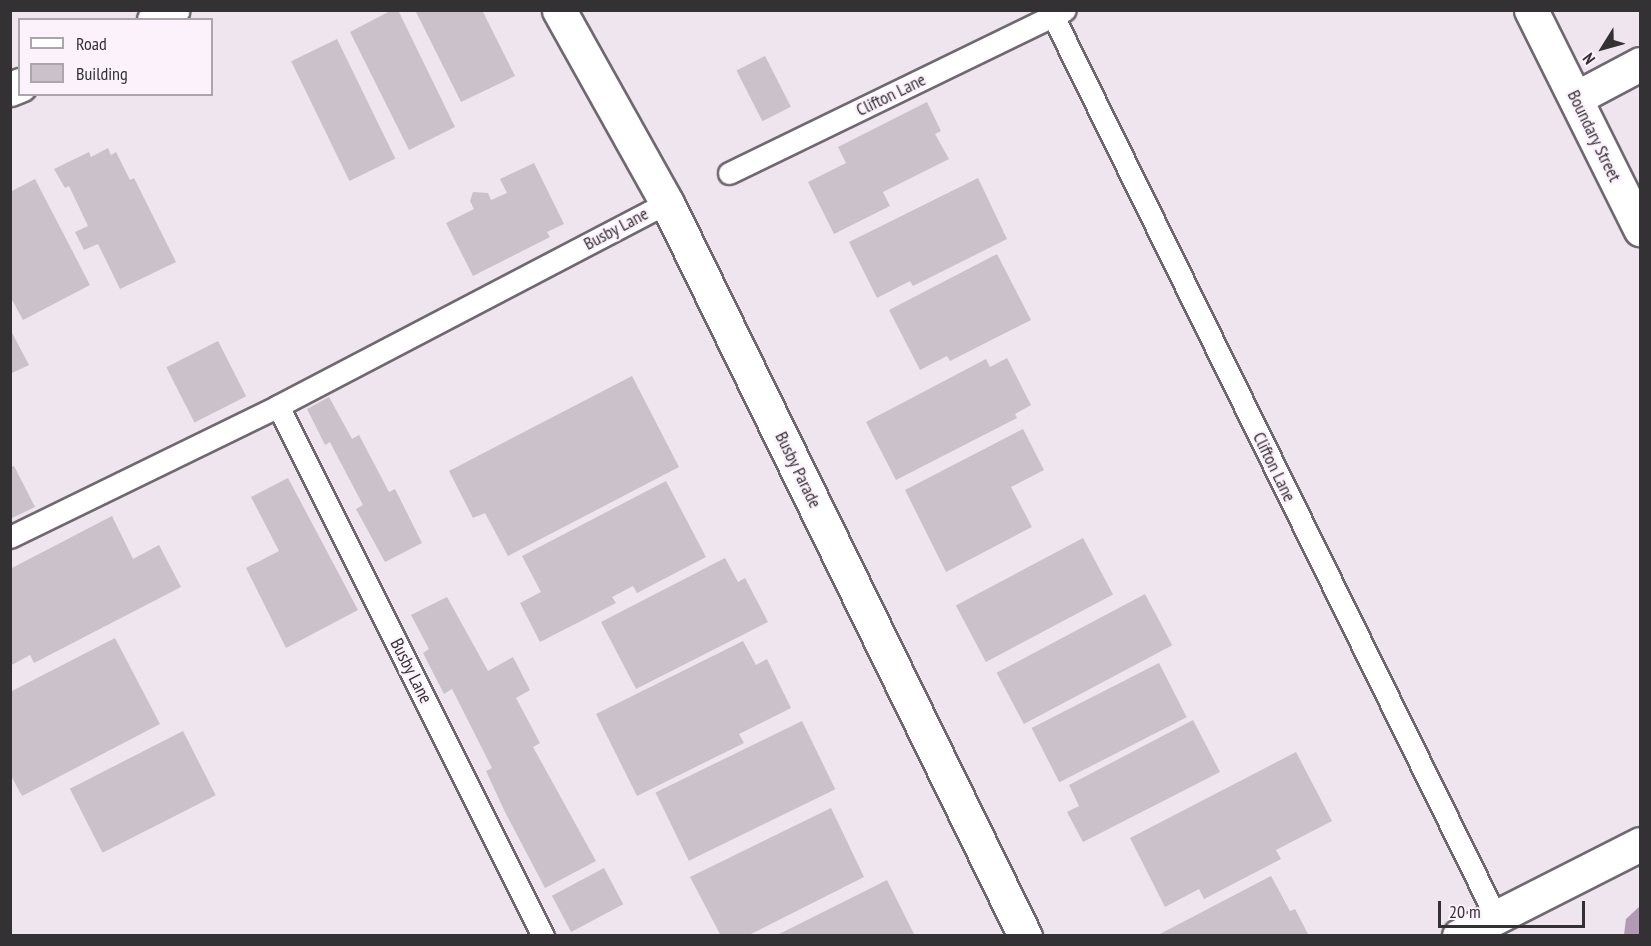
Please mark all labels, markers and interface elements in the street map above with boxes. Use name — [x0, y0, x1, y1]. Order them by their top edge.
legend — [18, 18, 213, 96]
north arrow — [1573, 18, 1633, 78]
text: Road — [76, 32, 107, 55]
text: N — [1578, 49, 1599, 68]
text: Building — [76, 62, 128, 85]
street label: Clifton Lane — [853, 69, 929, 121]
street label: Boundary Street — [1562, 86, 1626, 186]
street label: Busby Lane — [580, 203, 652, 255]
street label: Busby Parade — [770, 428, 826, 512]
street label: Clifton Lane — [1248, 429, 1300, 505]
street label: Busby Lane — [385, 635, 437, 707]
scale bar — [1441, 889, 1588, 927]
text: 20 m — [1449, 900, 1481, 923]

